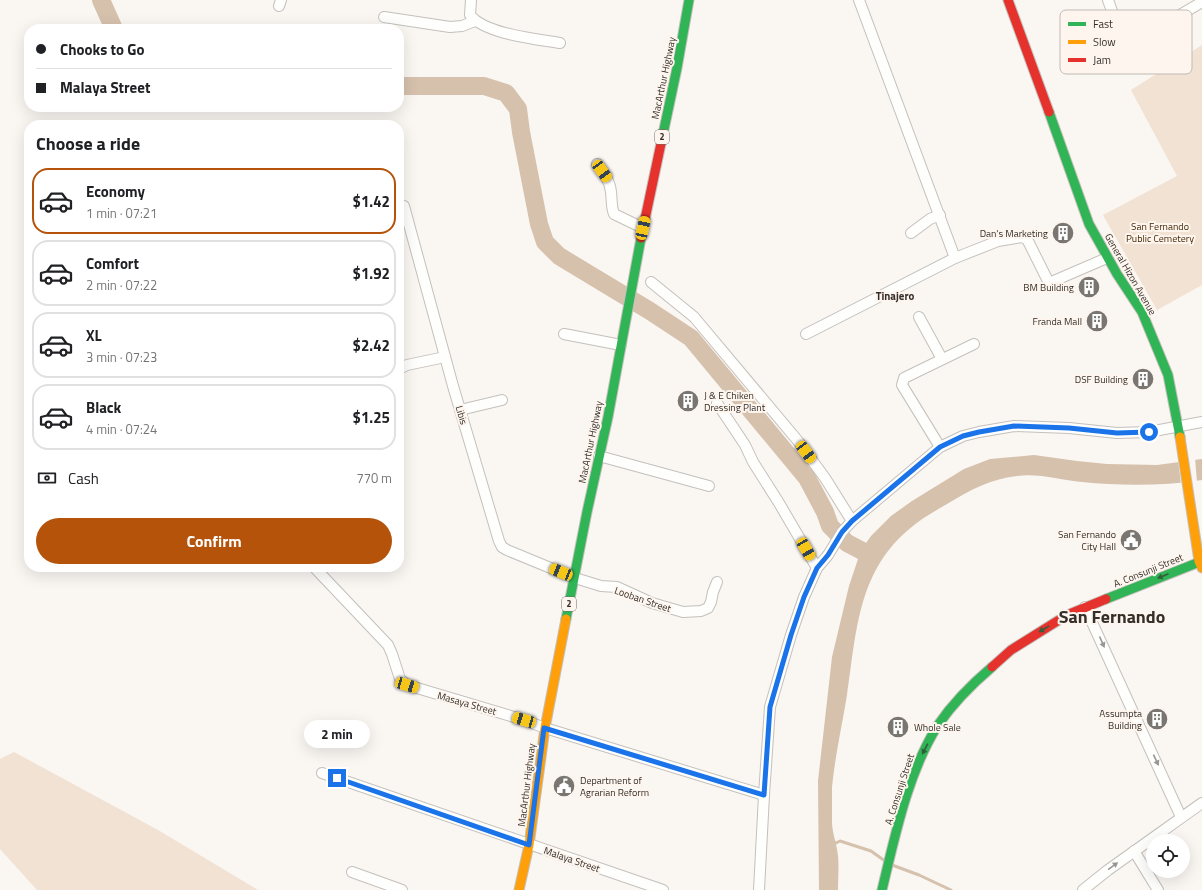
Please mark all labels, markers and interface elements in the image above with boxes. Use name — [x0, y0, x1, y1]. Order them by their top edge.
legend — [1060, 10, 1192, 74]
text: Fast — [1093, 16, 1113, 32]
text: Slow — [1093, 34, 1116, 50]
street label: MacArthur Highway — [647, 35, 680, 121]
text: Chooks to Go — [60, 38, 144, 61]
text: Jam — [1093, 52, 1111, 68]
text: Malaya Street — [60, 76, 150, 99]
text: Choose a ride — [36, 130, 140, 157]
road number: 2 — [655, 130, 669, 144]
car — [590, 158, 614, 184]
text: Economy — [86, 180, 145, 203]
icon: car — [38, 183, 74, 219]
text: $1.42 — [353, 190, 390, 213]
text: 1 min · 07:21 — [86, 203, 157, 223]
car — [635, 215, 651, 241]
park label: San Fernando Public Cemetery — [1126, 219, 1194, 246]
building icon: Dan's Marketing — [1050, 220, 1076, 246]
place label: Dan's Marketing — [980, 226, 1048, 241]
street label: General Hizon Avenue — [1101, 231, 1160, 318]
text: Comfort — [86, 252, 139, 275]
icon: car — [38, 255, 74, 291]
text: $1.92 — [353, 262, 390, 285]
building icon: BM Building — [1076, 274, 1102, 300]
text: 2 min · 07:22 — [86, 275, 157, 295]
place label: BM Building — [1023, 280, 1074, 295]
district label: Tinajero — [876, 288, 915, 304]
building icon: Franda Mall — [1084, 308, 1110, 334]
place label: Franda Mall — [1033, 314, 1082, 329]
text: XL — [86, 324, 102, 347]
icon: car — [38, 327, 74, 363]
text: $2.42 — [353, 334, 390, 357]
text: 3 min · 07:23 — [86, 347, 157, 367]
building icon: DSF Building — [1130, 366, 1156, 392]
place label: DSF Building — [1075, 372, 1128, 387]
building icon: J & E Chiken Dressing Plant — [675, 388, 701, 414]
place label: J & E Chiken Dressing Plant — [704, 388, 766, 415]
text: Black — [86, 396, 121, 419]
icon: car — [38, 399, 74, 435]
street label: MacArthur Highway — [574, 399, 607, 485]
street label: Libis — [452, 404, 472, 427]
text: $1.25 — [353, 406, 390, 429]
text: 4 min · 07:24 — [86, 419, 157, 439]
route start — [1140, 423, 1158, 441]
car — [794, 439, 818, 465]
icon: cash — [36, 467, 58, 489]
text: Cash — [68, 467, 99, 490]
text: 770 m — [356, 468, 392, 488]
button: Confirm — [36, 518, 392, 564]
place label: San Fernando City Hall — [1058, 527, 1116, 554]
public building icon: San Fernando City Hall — [1118, 527, 1144, 553]
car — [795, 536, 817, 562]
street label: A. Consunji Street — [1111, 549, 1186, 591]
car — [548, 562, 574, 582]
one-way arrow — [1156, 573, 1168, 579]
street label: Looban Street — [613, 583, 674, 616]
road number: 2 — [562, 597, 576, 611]
district label: San Fernando — [1059, 603, 1165, 630]
one-way arrow — [1038, 625, 1050, 632]
one-way arrow — [1099, 637, 1105, 649]
car — [394, 676, 420, 694]
street label: Masaya Street — [436, 688, 499, 719]
place label: Assumpta Building — [1099, 706, 1142, 733]
building icon: Assumpta Building — [1144, 706, 1170, 732]
car — [511, 711, 537, 729]
building icon: Whole Sale — [885, 714, 911, 740]
callout: 2 min — [304, 720, 370, 748]
place label: Whole Sale — [914, 720, 961, 735]
text: 2 min — [321, 724, 353, 744]
street label: MacArthur Highway — [514, 742, 539, 828]
one-way arrow — [922, 743, 928, 755]
street label: A. Consunji Street — [881, 751, 918, 827]
one-way arrow — [1153, 755, 1159, 766]
route end — [328, 769, 346, 787]
public building icon: Department of Agrarian Reform — [551, 773, 577, 799]
place label: Department of Agrarian Reform — [580, 773, 649, 800]
map controls — [1146, 834, 1190, 878]
button: locate — [1146, 834, 1190, 878]
street label: Malaya Street — [542, 843, 602, 876]
one-way arrow — [1108, 862, 1119, 870]

